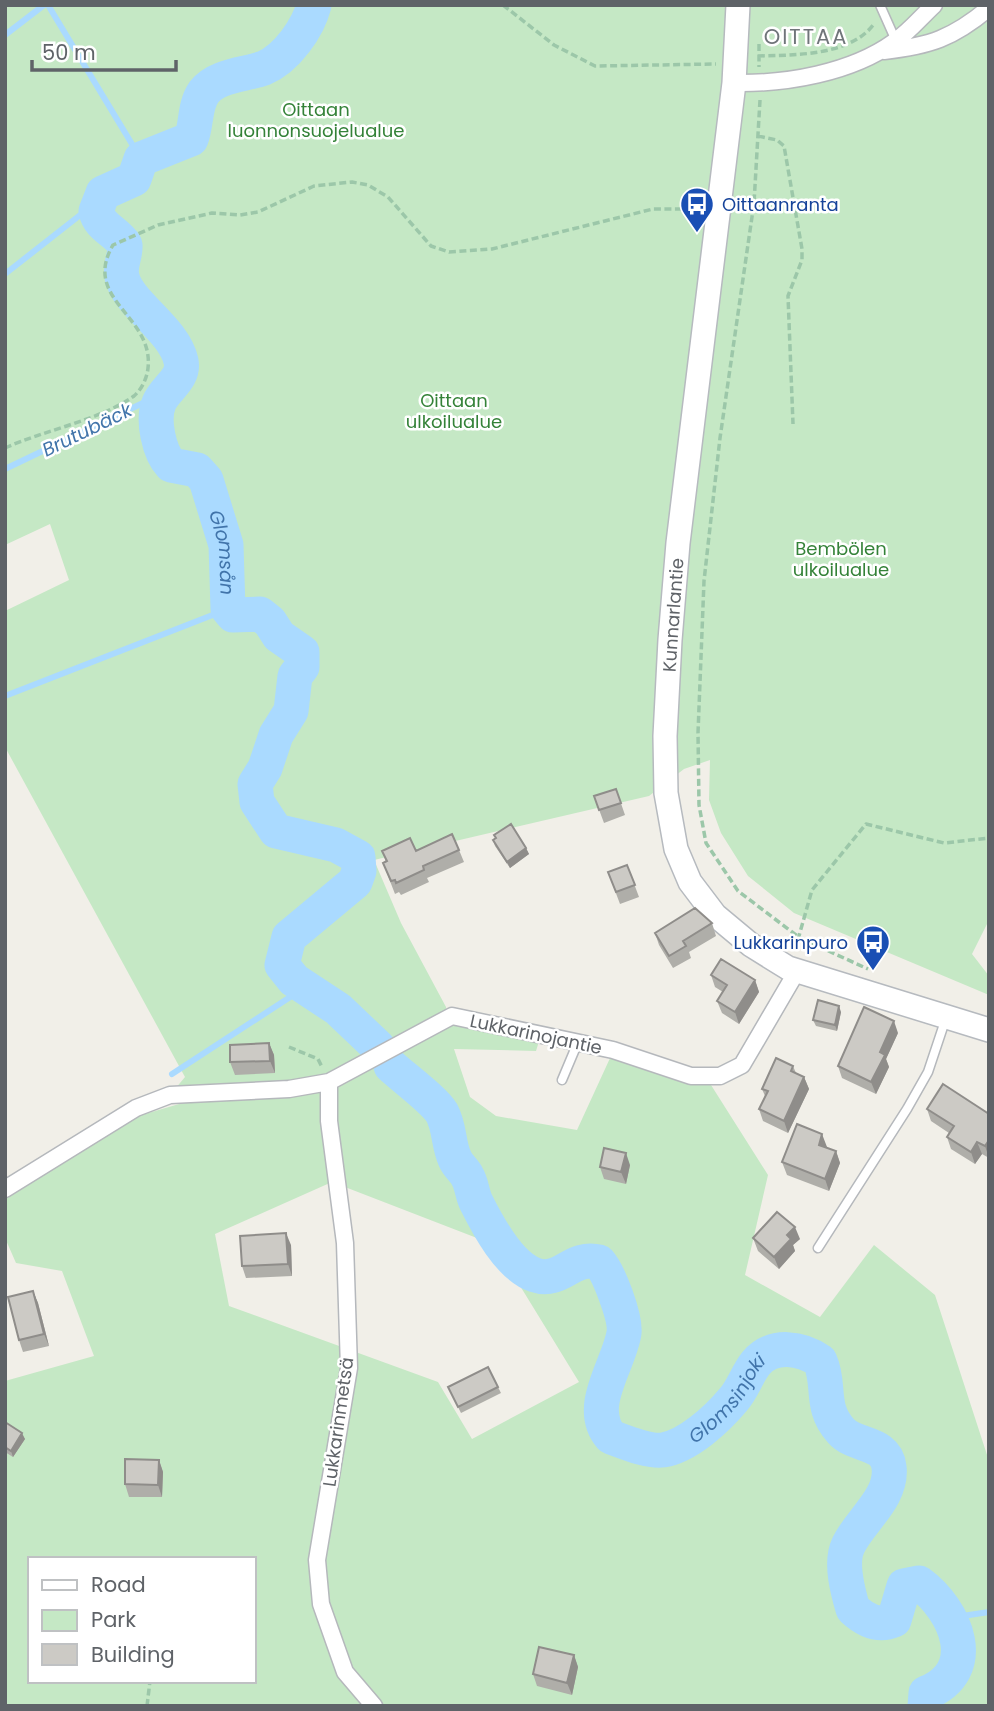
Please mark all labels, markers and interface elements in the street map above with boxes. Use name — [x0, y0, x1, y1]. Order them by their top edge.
district label: OITTAA — [764, 22, 848, 51]
scale bar — [32, 28, 175, 72]
text: 50 m — [42, 38, 96, 67]
park label: Oittaan luonnonsuojelualue — [228, 97, 404, 143]
bus stop icon: Oittaanranta — [678, 185, 716, 234]
place label: Oittaanranta — [722, 192, 839, 217]
park label: Oittaan ulkoilualue — [406, 388, 502, 434]
water label: Brutubäck — [37, 396, 138, 463]
water label: Glomsån — [202, 506, 241, 595]
park label: Bembölen ulkoilualue — [793, 536, 889, 582]
street label: Kunnarlantie — [657, 557, 689, 673]
bus stop icon: Lukkarinpuro — [854, 923, 892, 972]
place label: Lukkarinpuro — [733, 930, 848, 955]
street label: Lukkarinojantie — [468, 1008, 604, 1060]
water label: Glomsinjoki — [683, 1347, 771, 1450]
street label: Lukkarinmetsä — [317, 1356, 359, 1488]
legend — [28, 1557, 256, 1683]
text: Road — [91, 1570, 146, 1599]
text: Park — [91, 1605, 136, 1634]
text: Building — [91, 1640, 175, 1669]

